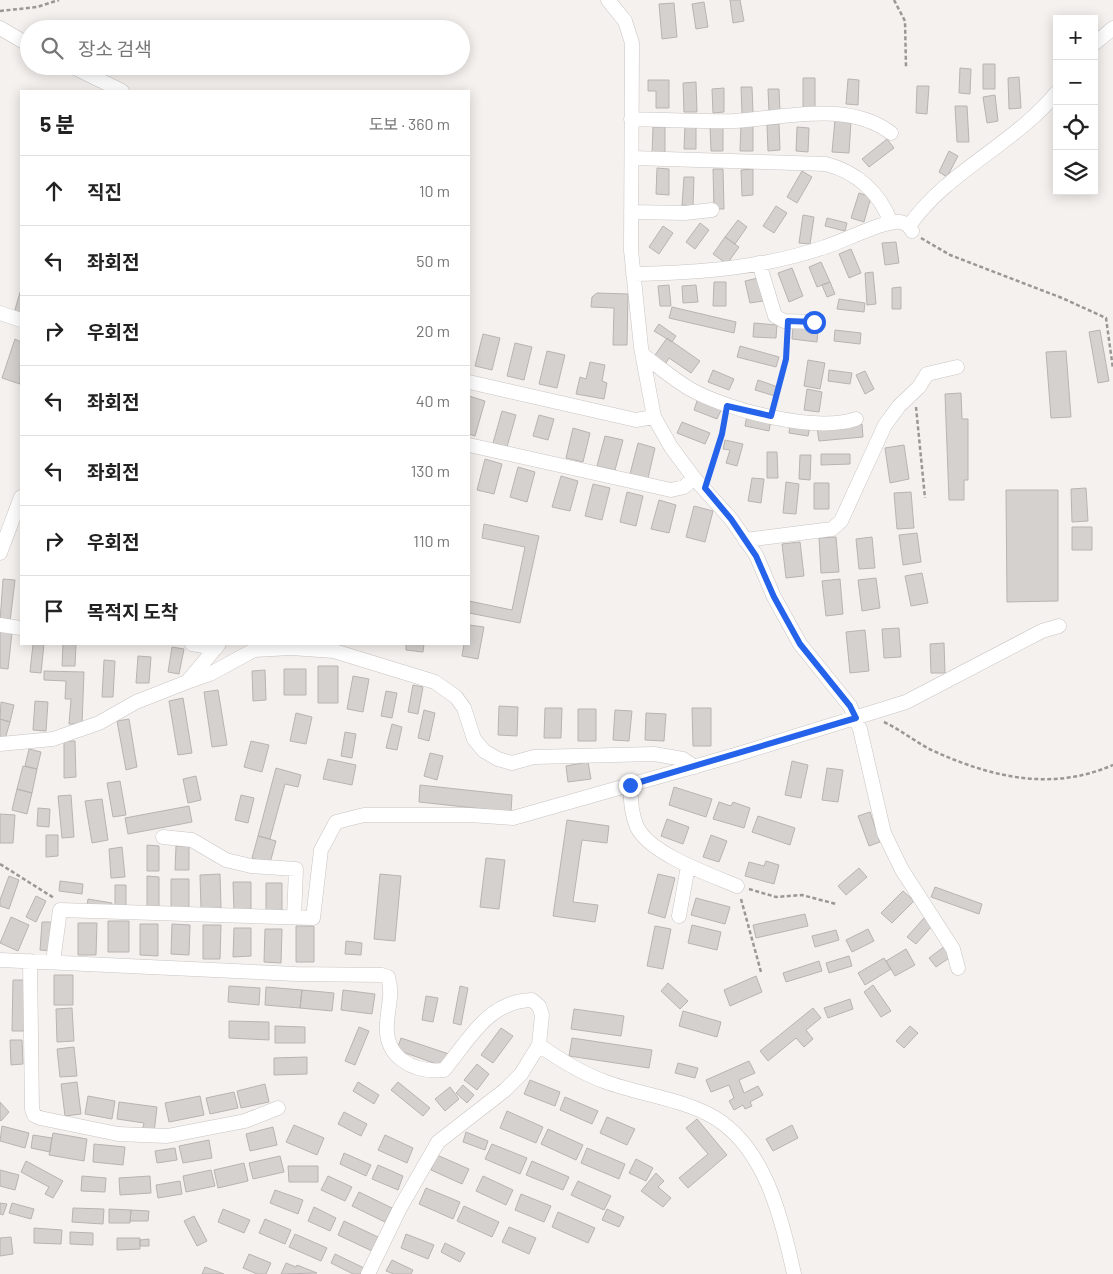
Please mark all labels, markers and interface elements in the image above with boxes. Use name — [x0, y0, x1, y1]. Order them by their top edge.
map controls — [1053, 15, 1098, 195]
button: + — [1053, 15, 1098, 60]
search box — [20, 20, 470, 75]
icon: search — [38, 34, 66, 62]
text: 장소 검색 — [78, 37, 152, 60]
button: − — [1053, 60, 1098, 105]
button: locate — [1053, 105, 1098, 150]
text: 5 분 — [40, 111, 75, 136]
text: 도보 · 360 m — [369, 114, 450, 133]
button: layers — [1053, 150, 1098, 195]
icon: ahead — [40, 177, 68, 205]
text: 직진 — [87, 180, 122, 203]
text: 10 m — [419, 181, 450, 200]
icon: left — [40, 247, 68, 275]
text: 좌회전 — [87, 250, 139, 273]
text: 50 m — [416, 251, 450, 270]
route start — [803, 311, 826, 334]
icon: right — [40, 317, 68, 345]
text: 우회전 — [87, 320, 139, 343]
text: 20 m — [416, 321, 450, 340]
icon: left — [40, 387, 68, 415]
text: 좌회전 — [87, 390, 139, 413]
text: 40 m — [416, 391, 450, 410]
icon: left — [40, 457, 68, 485]
text: 좌회전 — [87, 460, 139, 483]
text: 130 m — [411, 461, 450, 480]
icon: right — [40, 527, 68, 555]
text: 우회전 — [87, 530, 139, 553]
text: 110 m — [413, 531, 450, 550]
icon: arrive — [40, 597, 68, 625]
text: 목적지 도착 — [87, 600, 178, 623]
route end — [619, 774, 642, 797]

